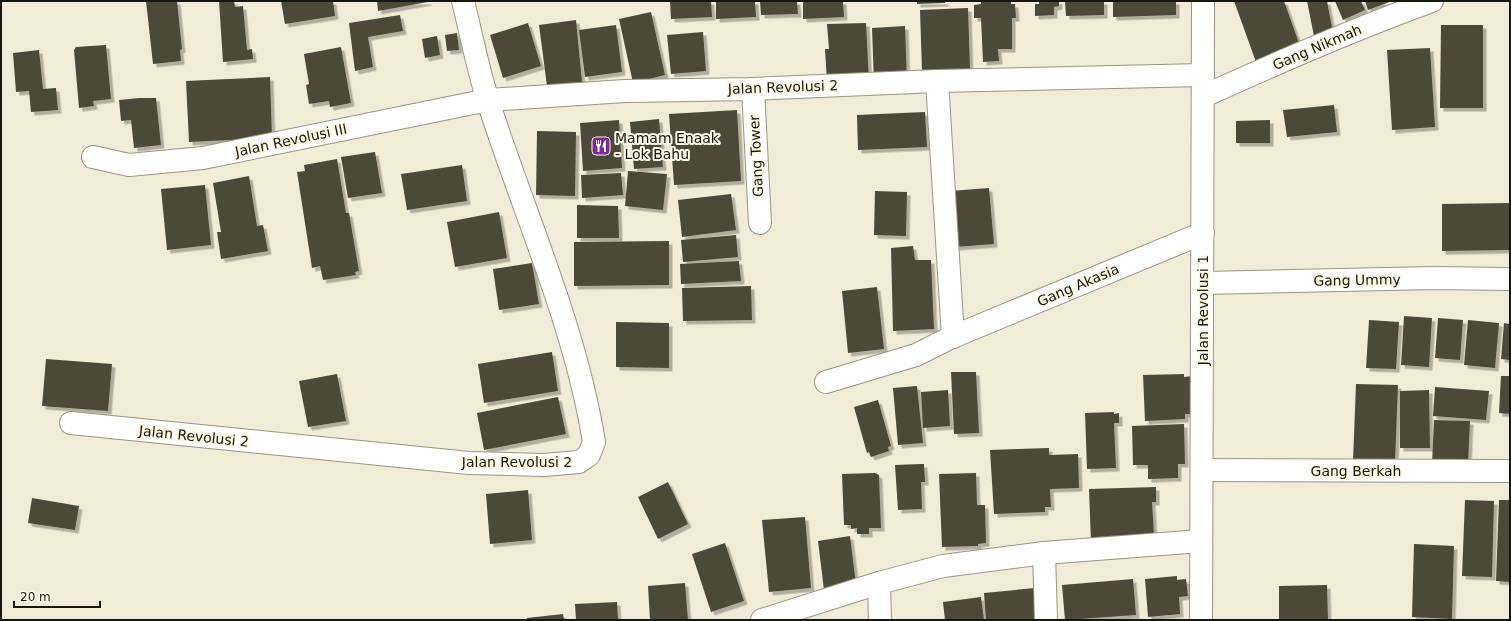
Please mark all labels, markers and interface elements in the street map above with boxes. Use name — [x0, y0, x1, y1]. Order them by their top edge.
street label: Gang Nikmah — [1270, 21, 1364, 73]
street label: Jalan Revolusi 2 — [727, 77, 838, 97]
street label: Gang Tower — [746, 114, 766, 197]
street label: Jalan Revolusi III — [233, 120, 348, 160]
place label: Mamam Enaak - Lok Bahu — [615, 130, 720, 162]
restaurant icon: Mamam Enaak - Lok Bahu — [590, 135, 612, 157]
street label: Jalan Revolusi 1 — [1195, 255, 1211, 366]
street label: Gang Akasia — [1035, 261, 1121, 309]
street label: Gang Ummy — [1313, 271, 1401, 289]
street label: Jalan Revolusi 2 — [137, 422, 250, 450]
street label: Jalan Revolusi 2 — [461, 454, 572, 470]
street label: Gang Berkah — [1311, 463, 1401, 479]
scale bar — [14, 583, 100, 609]
text: 20 m — [20, 590, 51, 604]

